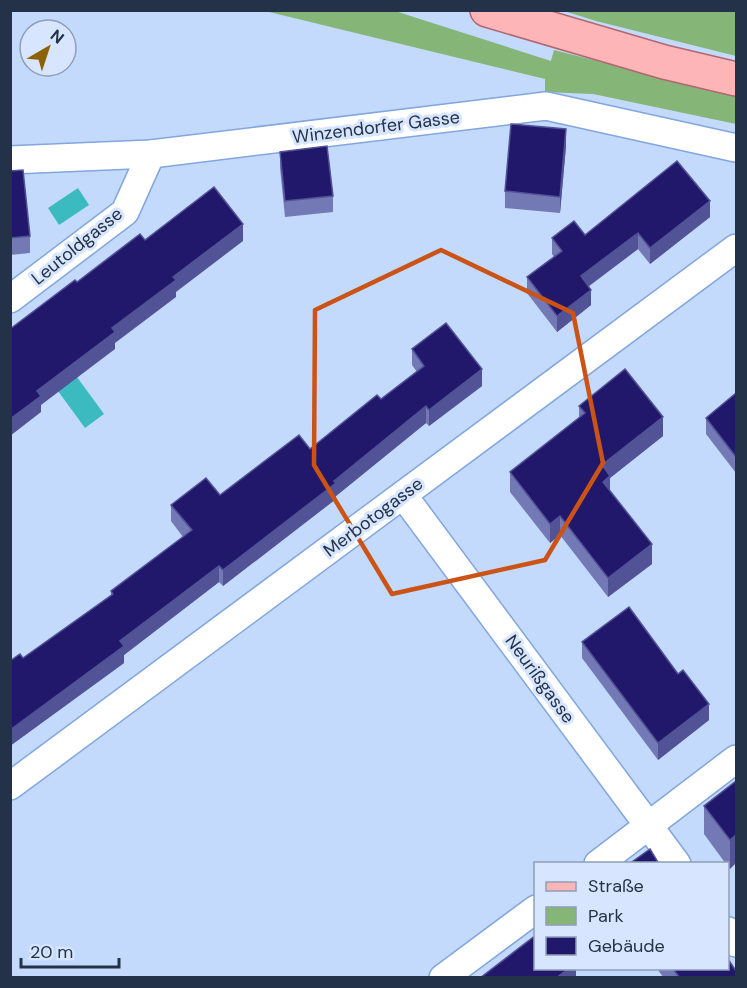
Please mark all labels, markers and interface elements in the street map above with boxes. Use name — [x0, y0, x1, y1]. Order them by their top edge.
north arrow — [18, 18, 78, 78]
text: N — [46, 25, 68, 49]
street label: Winzendorfer Gasse — [291, 105, 461, 149]
street label: Leutoldgasse — [26, 202, 128, 290]
street label: Merbotogasse — [318, 472, 428, 562]
street label: Neurißgasse — [500, 630, 580, 728]
legend — [534, 862, 729, 970]
text: Straße — [588, 874, 644, 898]
text: Park — [588, 904, 624, 928]
scale bar — [21, 931, 118, 969]
text: Gebäude — [588, 934, 665, 958]
text: 20 m — [30, 940, 73, 964]

